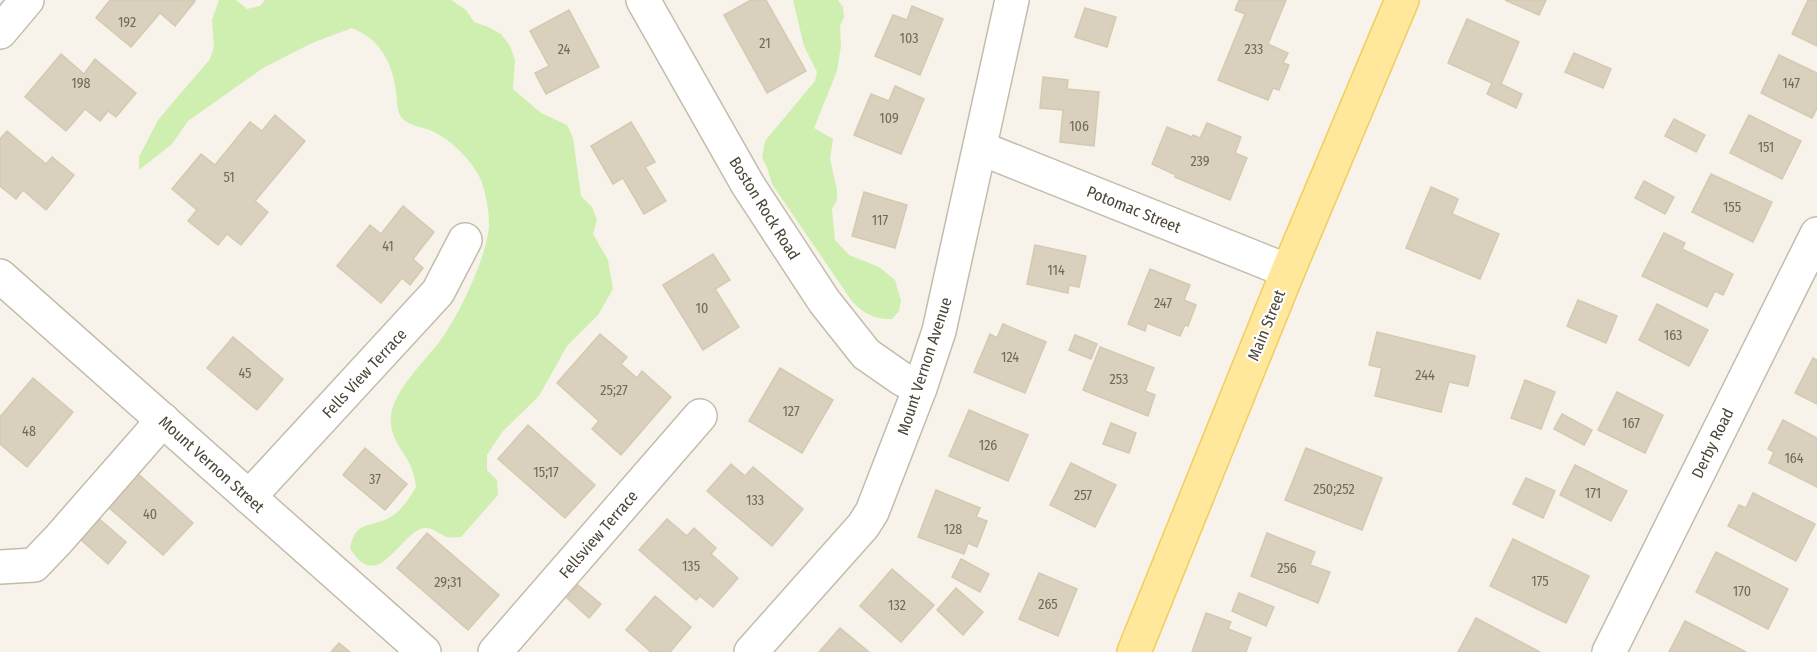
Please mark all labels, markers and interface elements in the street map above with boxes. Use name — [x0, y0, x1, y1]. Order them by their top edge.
house number: 192 — [118, 14, 136, 31]
house number: 103 — [900, 30, 918, 47]
house number: 21 — [759, 35, 771, 52]
house number: 24 — [558, 41, 571, 58]
house number: 233 — [1245, 41, 1263, 58]
house number: 198 — [71, 75, 91, 92]
house number: 147 — [1782, 75, 1800, 92]
house number: 109 — [879, 110, 899, 127]
house number: 106 — [1069, 118, 1089, 135]
house number: 151 — [1758, 139, 1774, 156]
street label: Boston Rock Road — [725, 153, 804, 263]
house number: 239 — [1190, 153, 1210, 170]
house number: 51 — [223, 169, 235, 186]
street label: Potomac Street — [1084, 182, 1184, 237]
house number: 155 — [1723, 199, 1741, 216]
house number: 117 — [872, 212, 889, 229]
house number: 41 — [382, 238, 394, 255]
house number: 114 — [1047, 262, 1065, 279]
street label: Main Street — [1244, 286, 1290, 363]
street label: Mount Vernon Avenue — [893, 295, 956, 438]
house number: 247 — [1154, 295, 1172, 312]
house number: 10 — [696, 300, 708, 317]
street label: Fells View Terrace — [318, 325, 411, 422]
house number: 163 — [1664, 327, 1682, 344]
house number: 124 — [1001, 349, 1019, 366]
house number: 45 — [238, 365, 252, 382]
house number: 244 — [1415, 367, 1435, 384]
house number: 253 — [1110, 371, 1128, 388]
house number: 25;27 — [600, 382, 628, 399]
house number: 127 — [782, 403, 800, 420]
street label: Derby Road — [1687, 405, 1737, 481]
street label: Mount Vernon Street — [155, 412, 269, 517]
house number: 167 — [1622, 415, 1640, 432]
house number: 48 — [22, 423, 36, 440]
house number: 126 — [979, 437, 997, 454]
house number: 164 — [1784, 450, 1804, 467]
house number: 15;17 — [533, 464, 559, 481]
house number: 37 — [369, 471, 381, 488]
house number: 250;252 — [1313, 481, 1355, 498]
house number: 171 — [1585, 485, 1601, 502]
street label: Fellsview Terrace — [555, 486, 642, 582]
house number: 257 — [1074, 487, 1092, 504]
house number: 133 — [746, 492, 764, 509]
house number: 40 — [143, 506, 157, 523]
house number: 128 — [944, 521, 962, 538]
house number: 135 — [682, 558, 700, 575]
house number: 256 — [1277, 560, 1297, 577]
house number: 175 — [1531, 573, 1549, 590]
house number: 29;31 — [434, 574, 462, 591]
house number: 170 — [1733, 583, 1751, 600]
house number: 265 — [1038, 596, 1058, 613]
house number: 132 — [888, 597, 906, 614]

